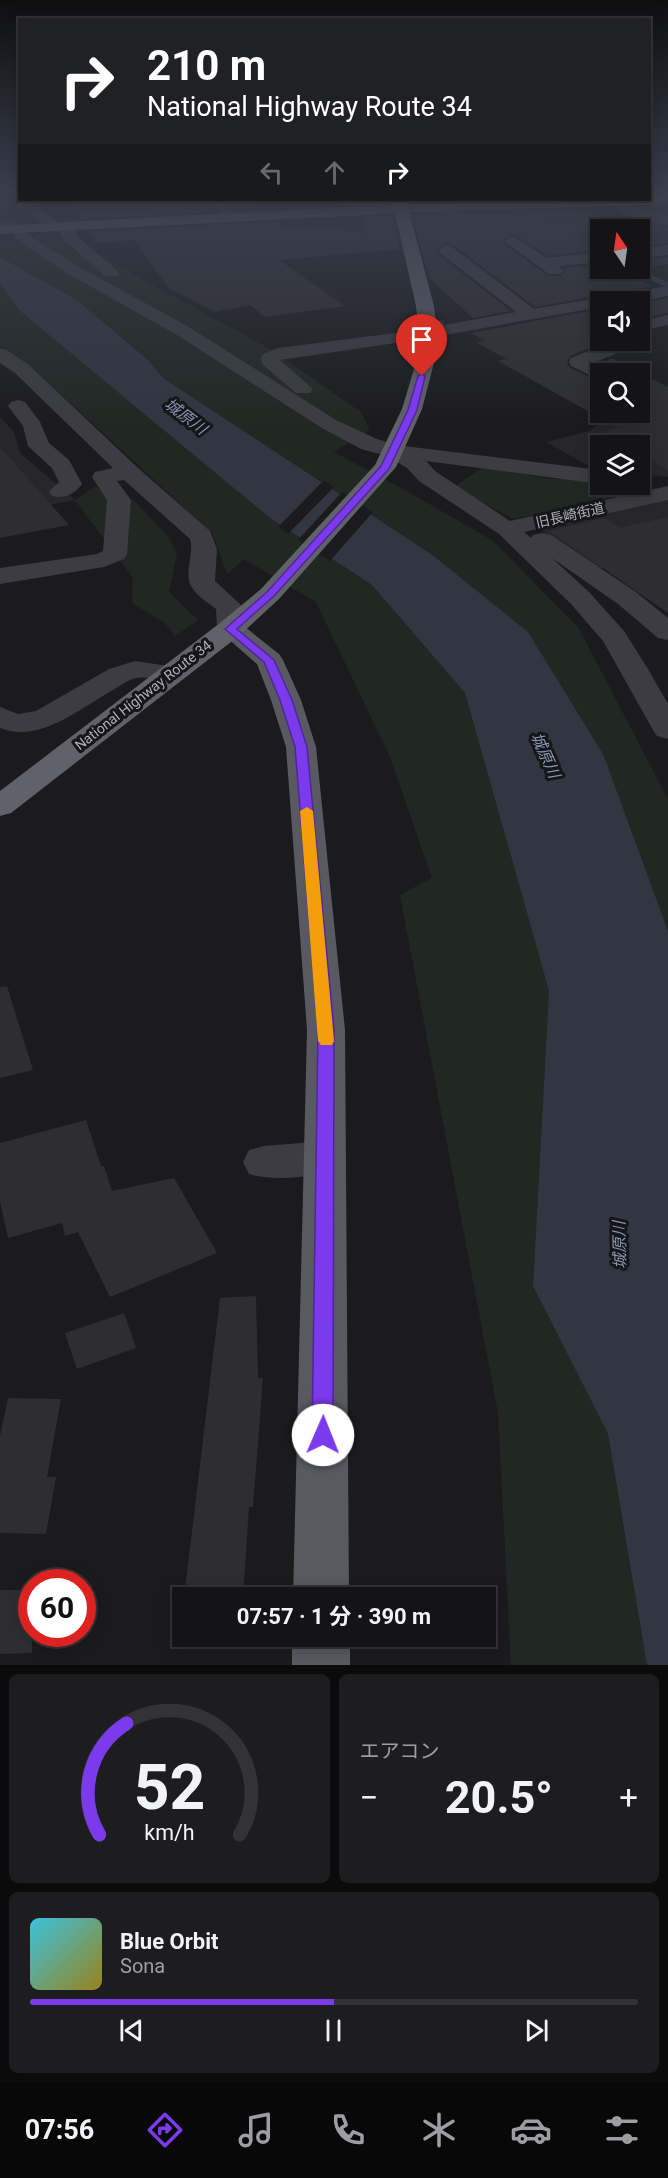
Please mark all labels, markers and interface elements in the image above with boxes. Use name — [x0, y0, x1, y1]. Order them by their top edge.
text: 210 m — [147, 41, 266, 90]
icon: right — [48, 42, 126, 120]
text: National Highway Route 34 — [147, 91, 472, 123]
icon: left — [255, 156, 288, 189]
icon: ahead — [318, 156, 351, 189]
icon: right — [381, 156, 414, 189]
north arrow — [590, 219, 650, 279]
map controls — [590, 219, 650, 495]
button: sound — [590, 291, 650, 351]
pin — [396, 314, 447, 376]
icon: arrive — [405, 323, 438, 356]
button: search — [590, 363, 650, 423]
water label: 城原川 — [161, 394, 212, 440]
button: layers — [590, 435, 650, 495]
street label: 旧長崎街道 — [534, 499, 606, 531]
street label: National Highway Route 34 — [72, 637, 214, 753]
water label: 城原川 — [527, 729, 565, 783]
water label: 城原川 — [610, 1219, 629, 1269]
position arrow — [291, 1403, 355, 1467]
speed limit sign: 60 — [18, 1569, 96, 1647]
text: 07:57 · 1 分 · 390 m — [237, 1604, 431, 1629]
text: エアコン — [360, 1739, 440, 1763]
text: 52 — [133, 1751, 205, 1824]
text: 20.5° — [445, 1771, 553, 1824]
text: − — [360, 1778, 378, 1817]
text: + — [619, 1778, 638, 1817]
text: km/h — [144, 1821, 194, 1846]
text: Blue Orbit — [120, 1929, 218, 1954]
text: Sona — [120, 1954, 165, 1978]
icon: previous — [115, 2014, 148, 2047]
icon: pause — [317, 2014, 350, 2047]
icon: next — [520, 2014, 553, 2047]
icon: directions — [144, 2109, 186, 2151]
icon: music — [235, 2109, 277, 2151]
icon: phone — [327, 2109, 369, 2151]
icon: climate — [418, 2109, 460, 2151]
icon: car — [510, 2109, 552, 2151]
icon: filters — [601, 2109, 643, 2151]
text: 07:56 — [25, 2114, 94, 2146]

